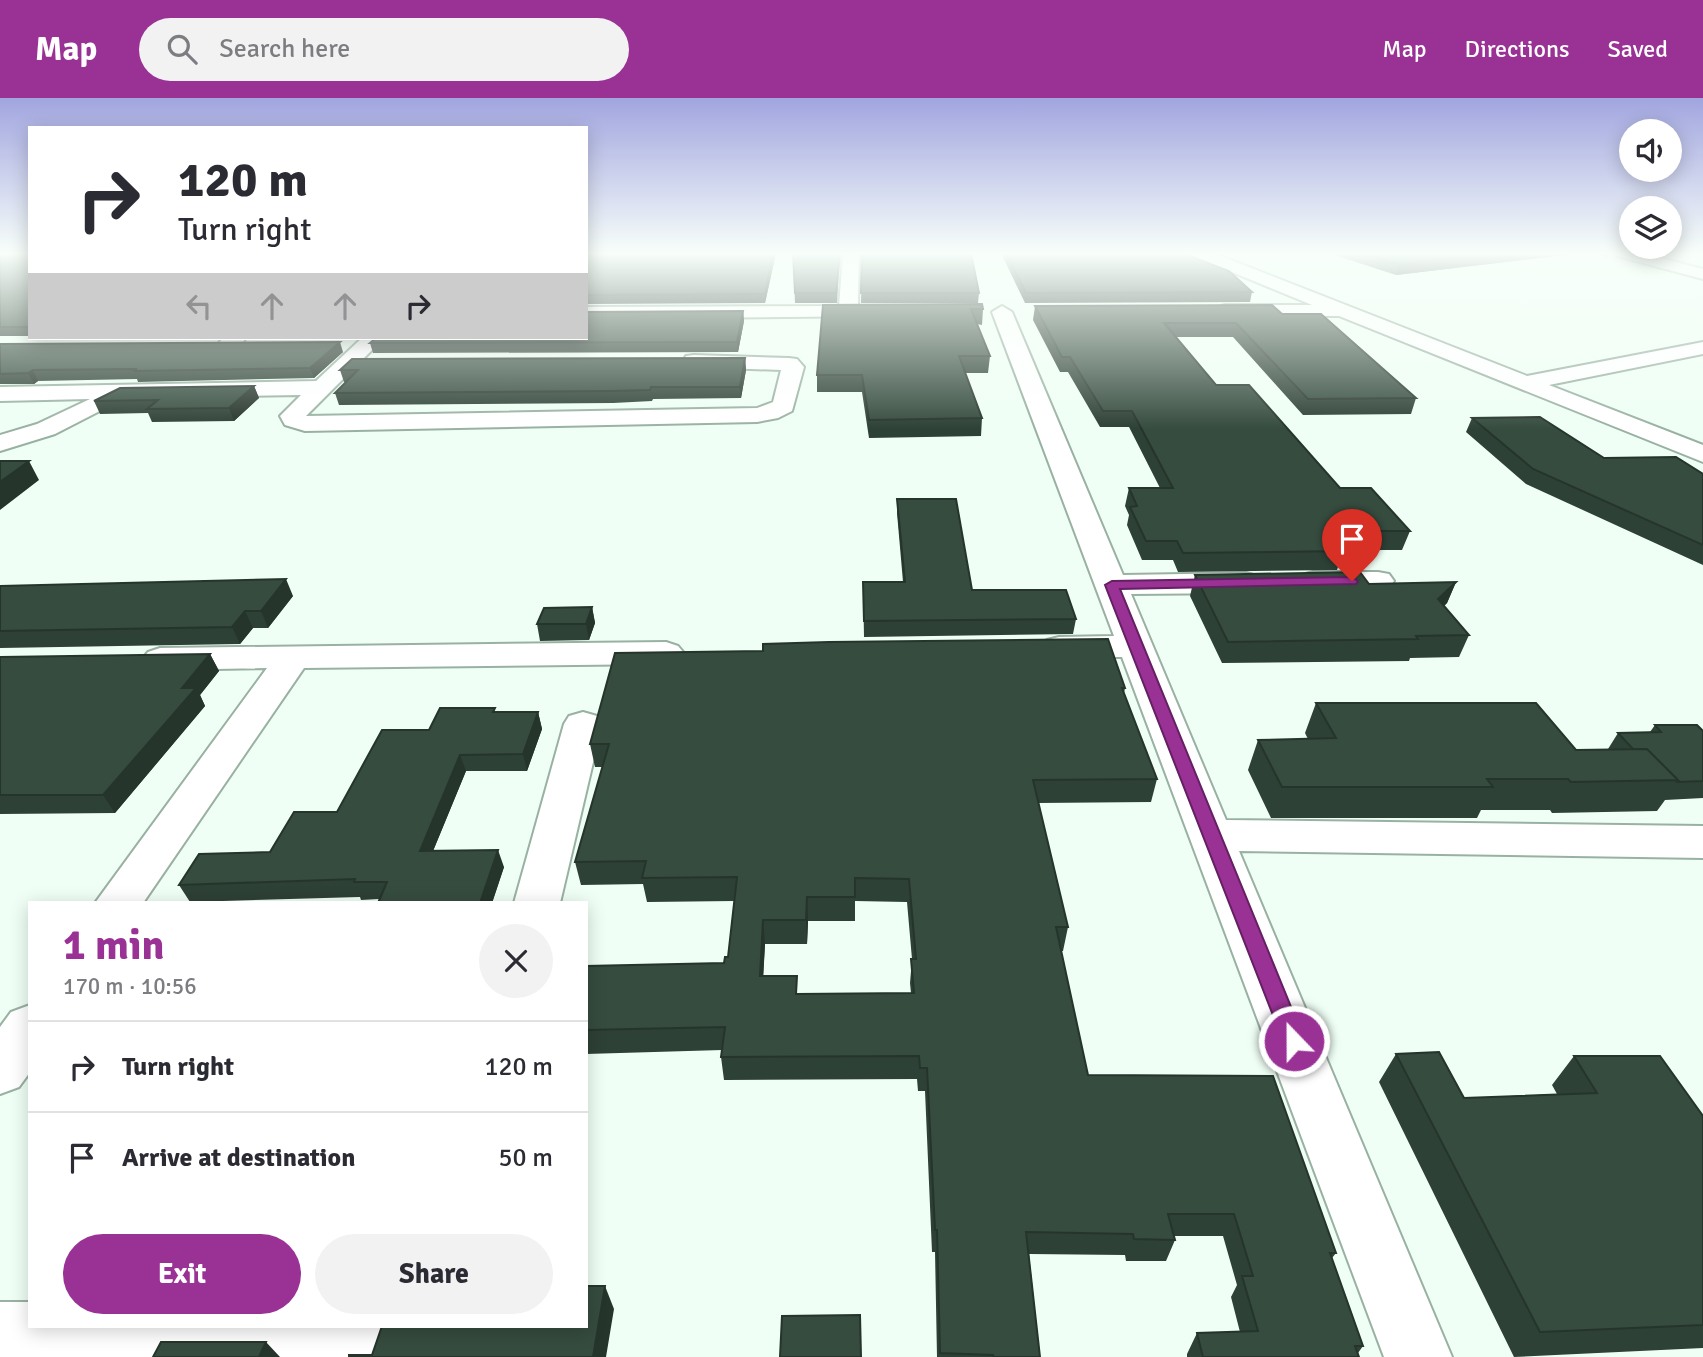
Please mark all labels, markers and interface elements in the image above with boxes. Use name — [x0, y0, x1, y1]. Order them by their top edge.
search box — [139, 18, 629, 81]
text: Map — [35, 29, 97, 70]
icon: search — [163, 30, 201, 68]
text: Search here — [219, 33, 350, 65]
text: Map — [1382, 34, 1427, 64]
text: Directions — [1465, 34, 1570, 64]
text: Saved — [1608, 34, 1668, 64]
map controls — [1619, 119, 1682, 259]
button: sound — [1619, 119, 1682, 182]
text: 120 m — [178, 150, 308, 210]
icon: right — [63, 154, 154, 245]
button: layers — [1619, 196, 1682, 259]
text: Turn right — [178, 210, 311, 249]
icon: left — [180, 287, 218, 325]
icon: ahead — [253, 287, 291, 325]
icon: ahead — [326, 287, 364, 325]
icon: right — [399, 287, 437, 325]
pin — [1322, 509, 1382, 581]
icon: arrive — [1333, 520, 1371, 558]
text: 1 min — [63, 920, 164, 971]
button: close — [479, 924, 553, 998]
text: 170 m · 10:56 — [63, 972, 197, 1001]
position arrow — [1257, 1004, 1331, 1078]
icon: right — [63, 1048, 101, 1086]
text: Turn right — [122, 1051, 234, 1083]
text: 120 m — [484, 1051, 553, 1083]
icon: arrive — [63, 1139, 101, 1177]
text: Arrive at destination — [122, 1142, 355, 1174]
text: 50 m — [498, 1142, 553, 1174]
button: Exit — [63, 1234, 301, 1314]
button: Share — [315, 1234, 553, 1314]

